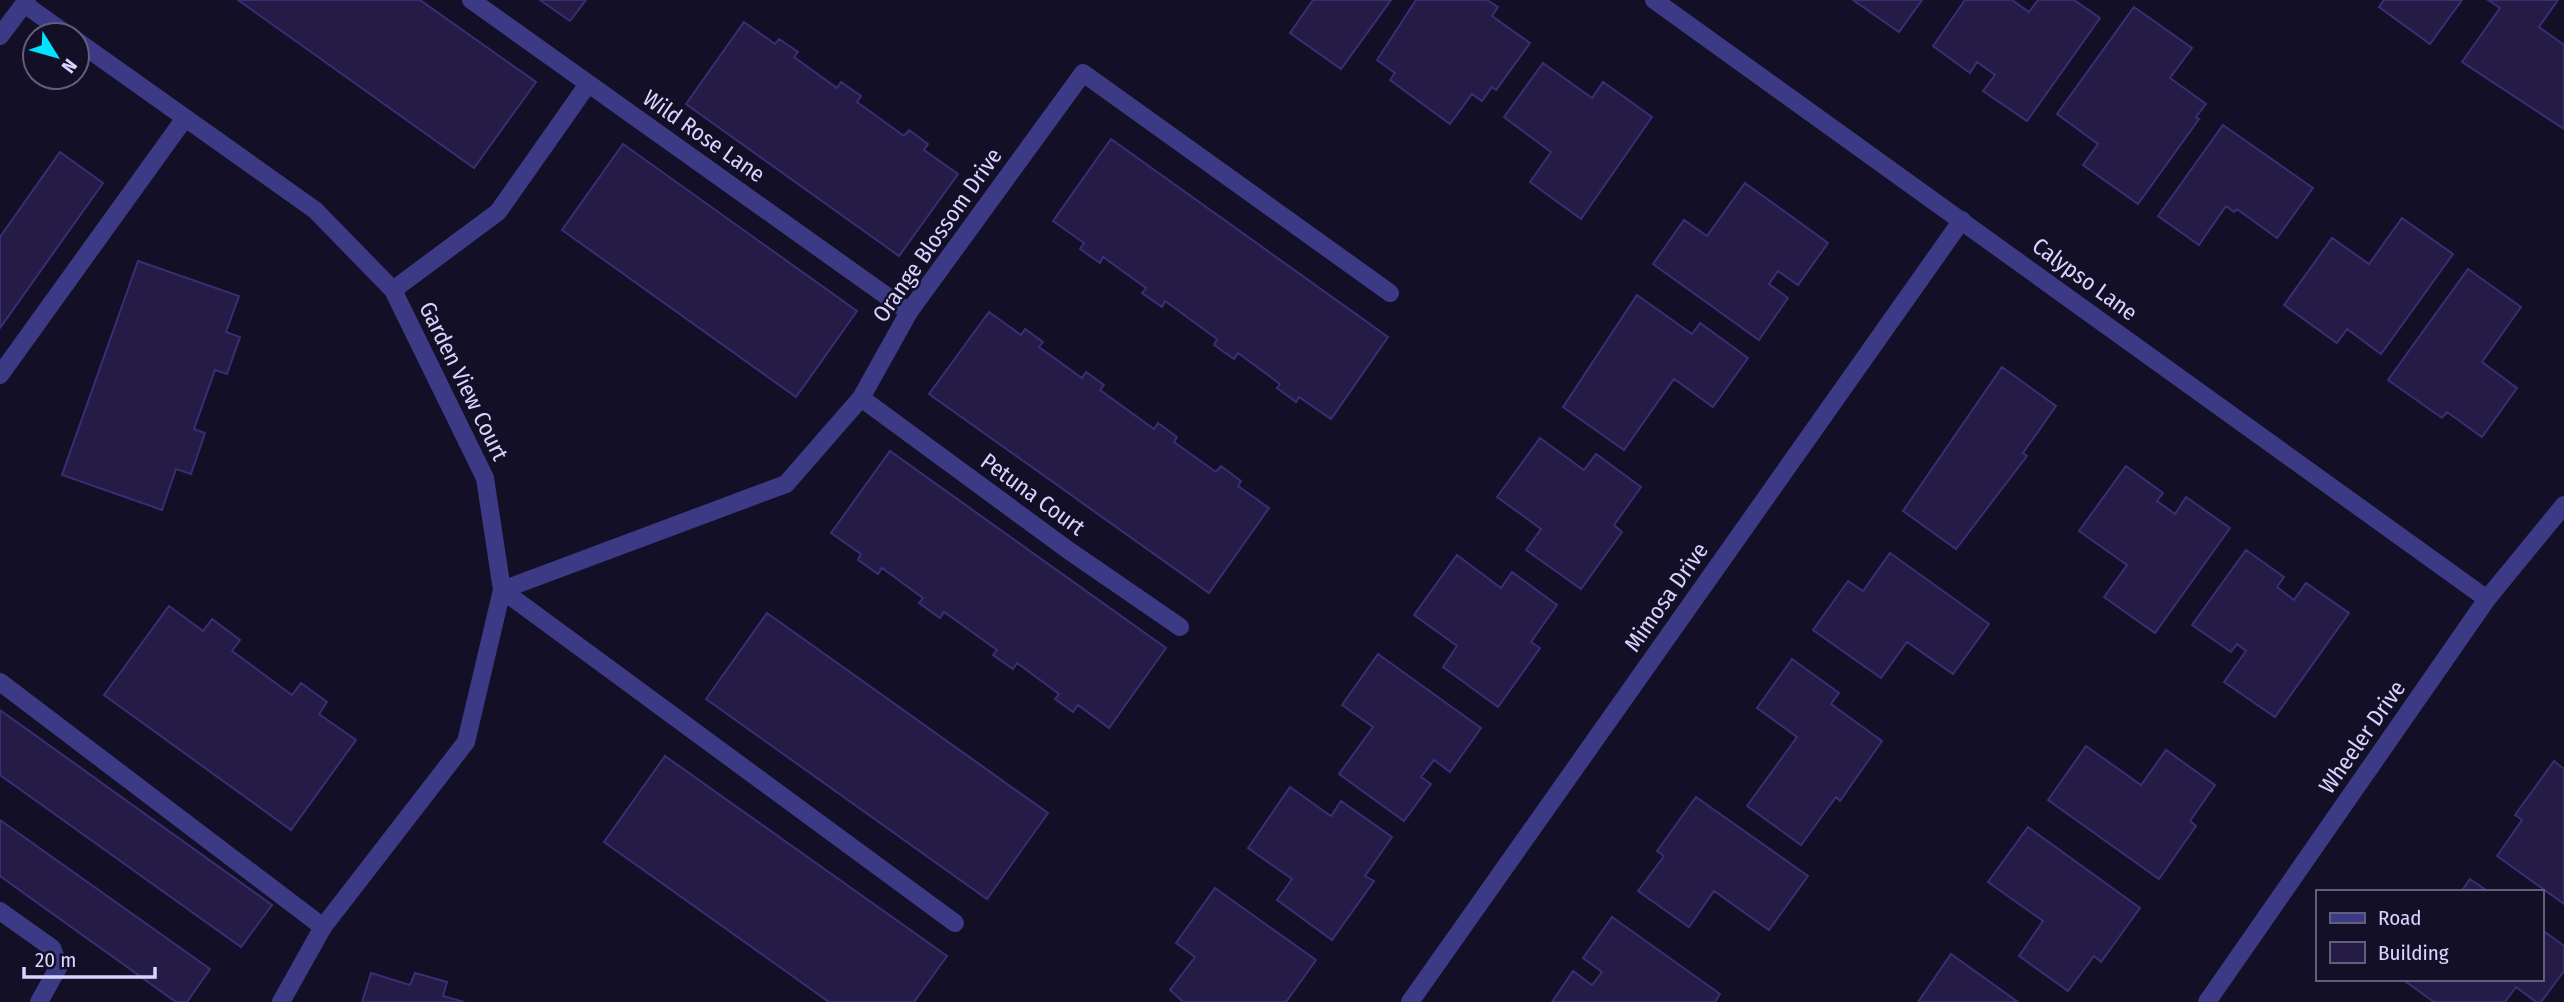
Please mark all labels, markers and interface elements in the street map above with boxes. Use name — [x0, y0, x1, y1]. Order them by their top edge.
north arrow — [21, 21, 91, 91]
text: N — [57, 54, 82, 77]
street label: Wild Rose Lane — [638, 84, 770, 188]
street label: Orange Blossom Drive — [866, 142, 1008, 328]
street label: Calypso Lane — [2027, 232, 2143, 326]
street label: Garden View Court — [413, 297, 515, 465]
street label: Petuna Court — [975, 447, 1091, 541]
street label: Mimosa Drive — [1618, 537, 1714, 657]
street label: Wheeler Drive — [2313, 675, 2411, 799]
legend — [2316, 890, 2543, 981]
text: Road — [2378, 905, 2422, 931]
scale bar — [24, 936, 156, 980]
text: Building — [2378, 940, 2449, 966]
text: 20 m — [35, 947, 76, 973]

